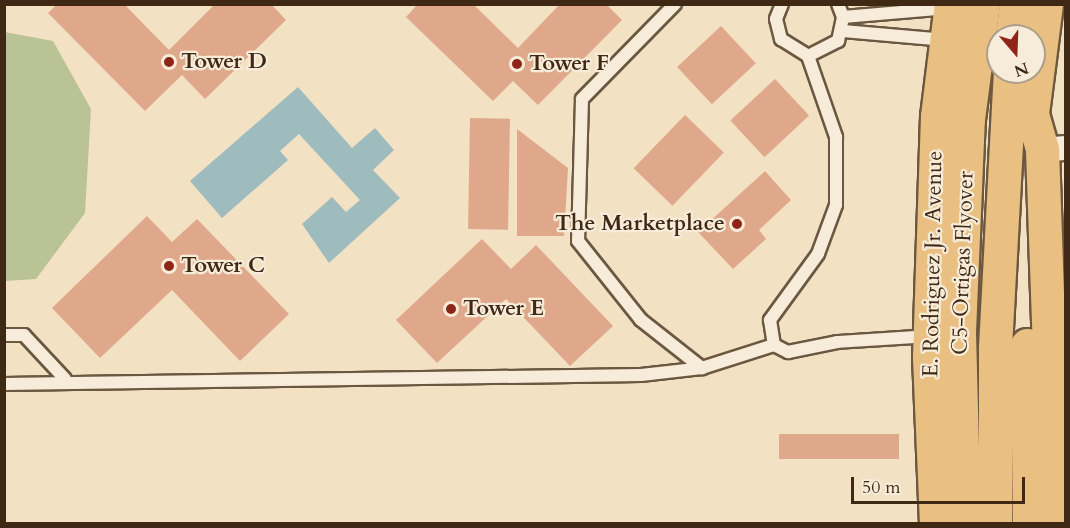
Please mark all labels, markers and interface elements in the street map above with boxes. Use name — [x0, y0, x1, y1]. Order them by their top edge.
north arrow — [986, 24, 1046, 84]
place label: Tower D — [181, 49, 267, 75]
place label: Tower F — [529, 51, 609, 77]
marker: Tower D — [162, 55, 176, 69]
text: N — [1011, 56, 1031, 82]
marker: Tower F — [510, 57, 524, 71]
street label: E. Rodriguez Jr. Avenue — [918, 151, 948, 377]
street label: C5-Ortigas Flyover — [947, 171, 979, 355]
place label: The Marketplace — [555, 211, 725, 237]
marker: The Marketplace — [730, 217, 744, 231]
place label: Tower C — [181, 253, 265, 279]
marker: Tower C — [162, 259, 176, 273]
place label: Tower E — [463, 296, 544, 322]
marker: Tower E — [444, 302, 458, 316]
scale bar — [854, 465, 1028, 503]
text: 50 m — [862, 475, 901, 500]

